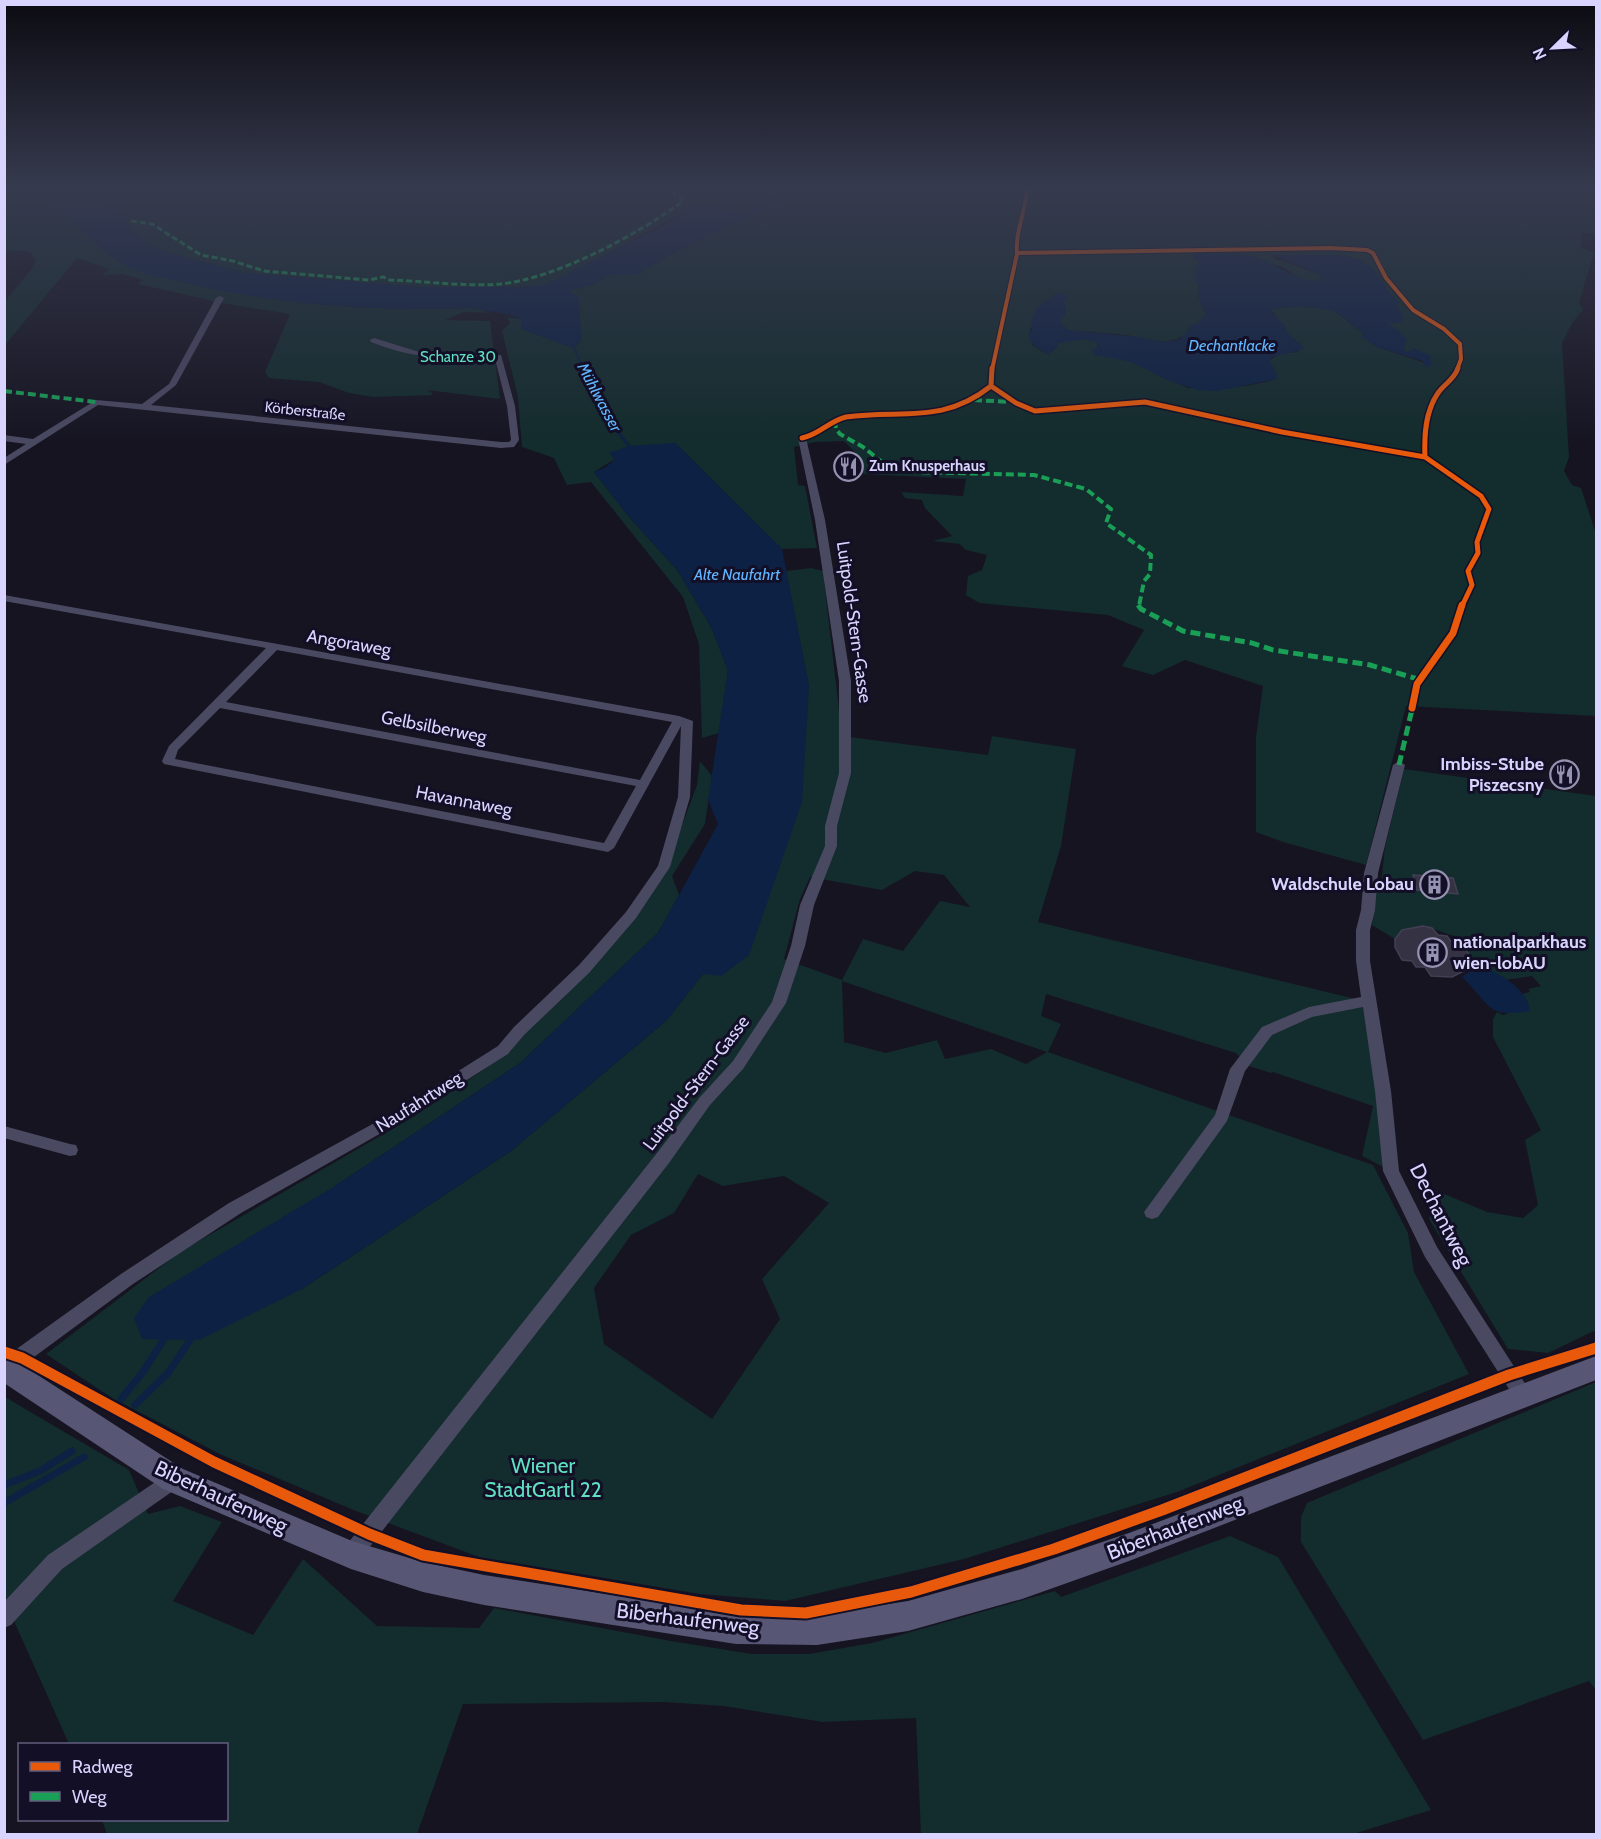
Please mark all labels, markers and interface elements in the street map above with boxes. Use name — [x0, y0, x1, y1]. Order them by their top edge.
north arrow — [1523, 18, 1583, 78]
text: N — [1529, 45, 1551, 63]
water label: Dechantlacke — [1188, 336, 1276, 355]
park label: Schanze 30 — [420, 348, 496, 366]
water label: Mühlwasser — [573, 359, 626, 436]
street label: Körberstraße — [264, 398, 347, 424]
restaurant icon: Zum Knusperhaus — [832, 450, 864, 482]
place label: Zum Knusperhaus — [869, 457, 985, 475]
street label: Luitpold-Stern-Gasse — [832, 540, 876, 704]
water label: Alte Naufahrt — [693, 565, 781, 584]
street label: Angoraweg — [305, 625, 394, 661]
street label: Gelbsilberweg — [379, 706, 490, 748]
place label: Imbiss-Stube Piszecsny — [1440, 753, 1544, 796]
restaurant icon: Imbiss-Stube Piszecsny — [1549, 758, 1581, 790]
street label: Havannaweg — [414, 781, 515, 821]
building icon: Waldschule Lobau — [1419, 868, 1451, 900]
place label: Waldschule Lobau — [1272, 873, 1414, 895]
place label: nationalparkhaus wien-lobAU — [1453, 931, 1587, 974]
building icon: nationalparkhaus wien-lobAU — [1416, 936, 1448, 968]
street label: Luitpold-Stern-Gasse — [638, 1011, 754, 1155]
street label: Naufahrtweg — [372, 1066, 467, 1137]
street label: Dechantweg — [1405, 1159, 1478, 1271]
park label: Wiener StadtGartl 22 — [484, 1453, 602, 1502]
street label: Biberhaufenweg — [151, 1455, 292, 1538]
street label: Biberhaufenweg — [1103, 1490, 1247, 1565]
street label: Biberhaufenweg — [615, 1597, 761, 1640]
legend — [18, 1743, 228, 1821]
text: Radweg — [72, 1756, 134, 1778]
text: Weg — [72, 1786, 108, 1808]

